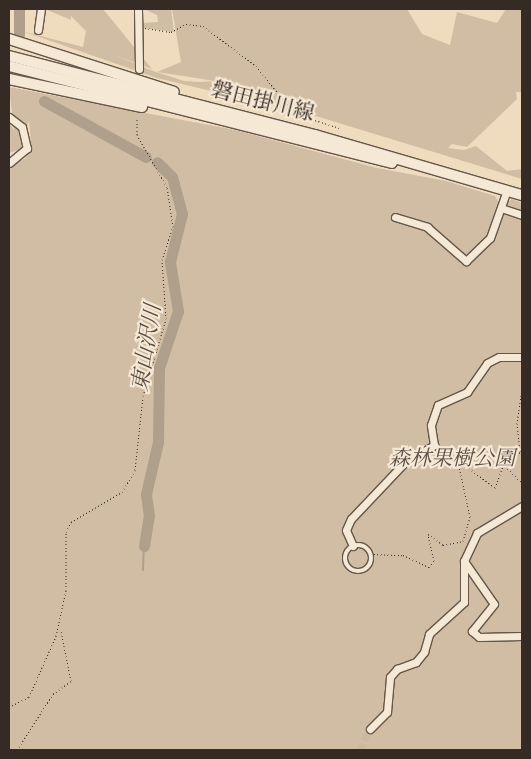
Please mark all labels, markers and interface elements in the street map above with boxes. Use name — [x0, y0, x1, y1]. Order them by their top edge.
street label: 磐田掛川線 — [209, 77, 317, 127]
water label: 東山沢川 — [127, 302, 167, 394]
park label: 森林果樹公園 — [389, 446, 515, 472]

